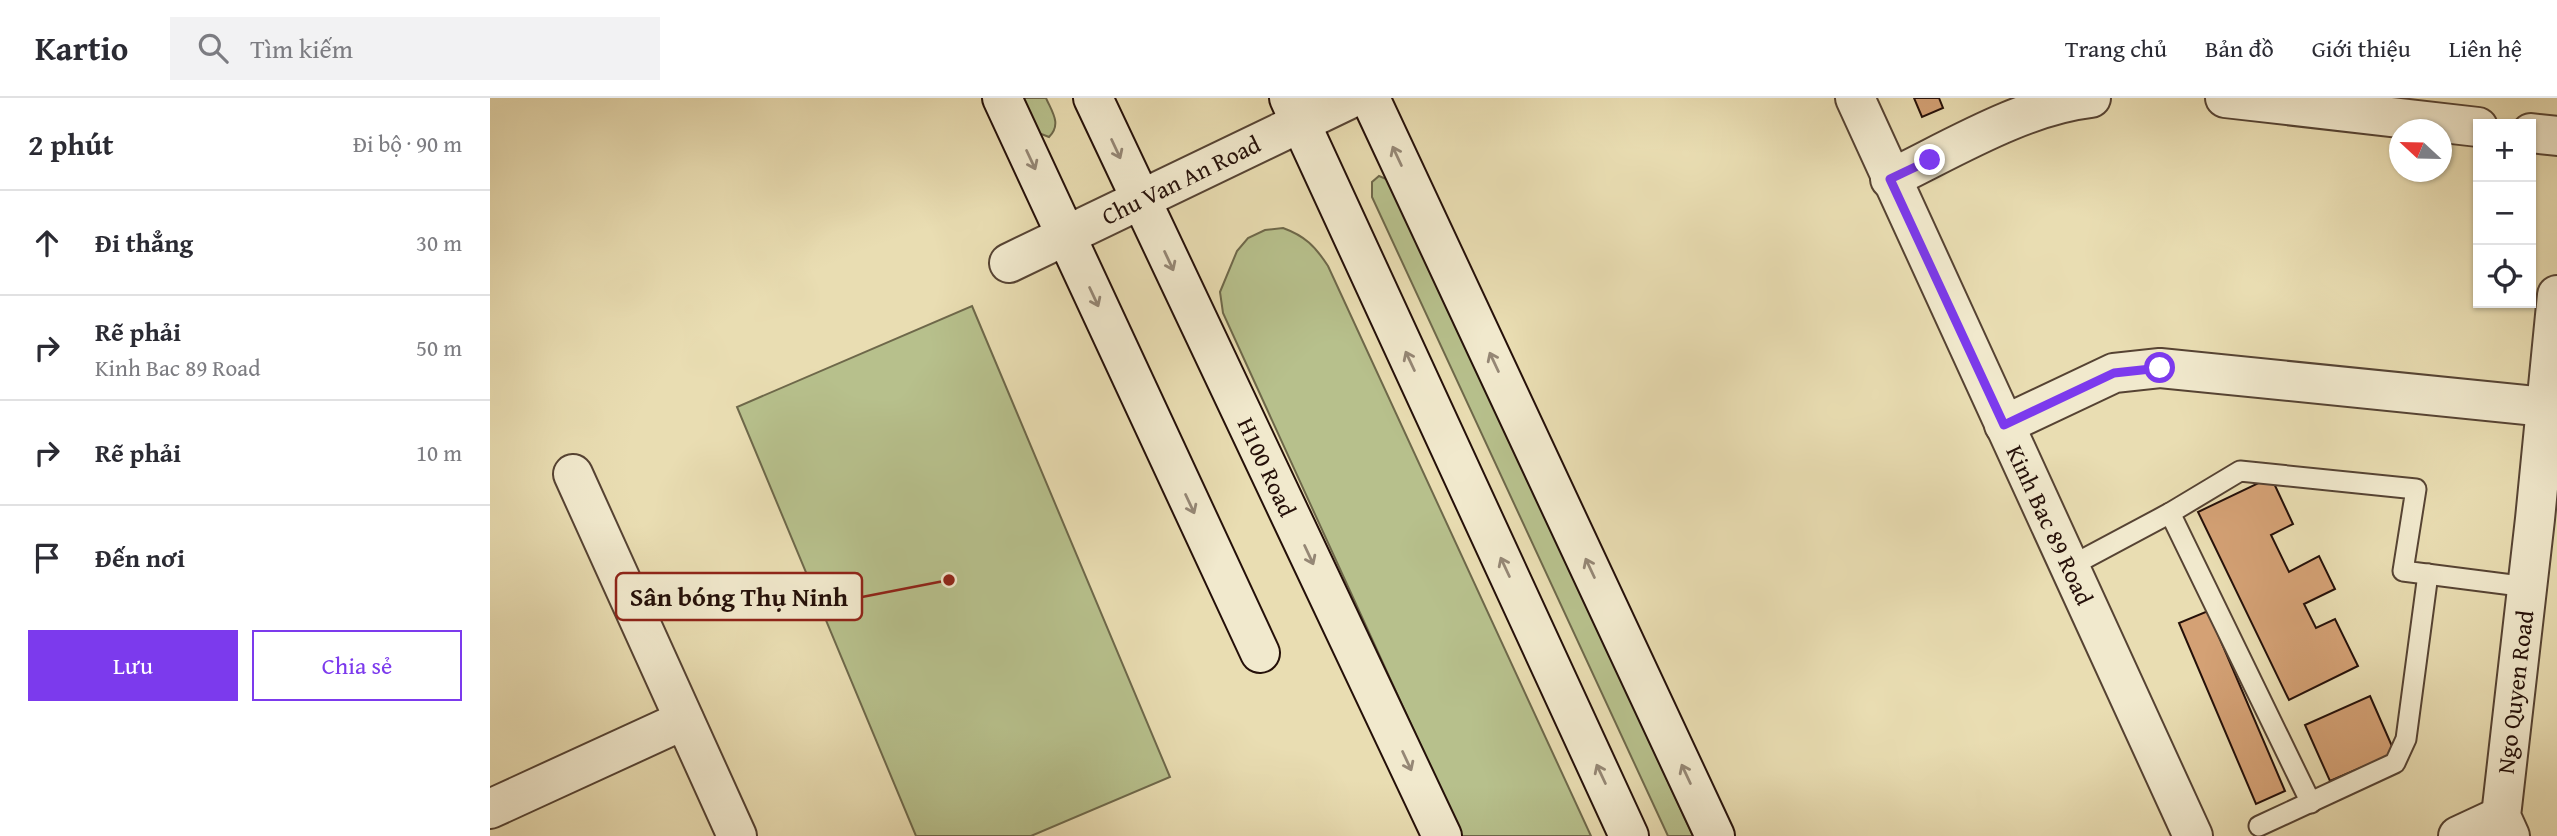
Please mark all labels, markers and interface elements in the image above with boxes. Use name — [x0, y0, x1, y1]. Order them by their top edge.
search box — [170, 17, 660, 80]
text: Kartio — [35, 24, 128, 72]
icon: search — [194, 29, 232, 67]
text: Tìm kiếm — [250, 29, 353, 68]
text: Trang chủ — [2065, 31, 2167, 66]
text: Bản đồ — [2205, 31, 2274, 66]
text: Giới thiệu — [2312, 31, 2411, 66]
text: Liên hệ — [2449, 31, 2522, 66]
north arrow — [2389, 119, 2452, 182]
map controls — [2473, 119, 2536, 308]
button: + — [2473, 119, 2536, 182]
text: 2 phút — [28, 122, 114, 166]
street label: Chu Van An Road — [1096, 126, 1266, 234]
text: Đi bộ · 90 m — [353, 127, 462, 160]
one-way arrow — [1110, 138, 1124, 159]
route end — [1914, 144, 1945, 175]
one-way arrow — [1390, 146, 1403, 167]
one-way arrow — [1024, 149, 1038, 170]
button: − — [2473, 182, 2536, 245]
text: Đi thẳng — [95, 223, 193, 262]
icon: ahead — [28, 224, 66, 262]
text: 30 m — [416, 226, 462, 259]
button: locate — [2473, 245, 2536, 308]
one-way arrow — [1164, 251, 1177, 272]
one-way arrow — [1088, 286, 1101, 307]
text: Rẽ phải — [95, 312, 181, 351]
icon: right — [28, 329, 66, 367]
text: 50 m — [416, 331, 462, 364]
text: Kinh Bac 89 Road — [95, 351, 260, 384]
one-way arrow — [1403, 351, 1416, 372]
one-way arrow — [1486, 352, 1500, 373]
route start — [2144, 352, 2175, 383]
street label: H100 Road — [1229, 412, 1305, 523]
text: Rẽ phải — [95, 433, 181, 472]
icon: right — [28, 434, 66, 472]
text: 10 m — [416, 436, 462, 469]
street label: Kinh Bac 89 Road — [1998, 439, 2102, 611]
one-way arrow — [1184, 493, 1197, 514]
text: Đến nơi — [95, 538, 185, 577]
icon: arrive — [28, 539, 66, 577]
one-way arrow — [1303, 544, 1316, 565]
one-way arrow — [1498, 557, 1511, 578]
one-way arrow — [1583, 558, 1596, 579]
callout: Sân bóng Thụ Ninh — [616, 573, 862, 620]
text: Sân bóng Thụ Ninh — [630, 577, 849, 616]
street label: Ngo Quyen Road — [2488, 608, 2542, 776]
button: Lưu — [28, 630, 238, 701]
button: Chia sẻ — [252, 630, 462, 701]
one-way arrow — [1401, 750, 1414, 771]
one-way arrow — [1594, 764, 1607, 785]
one-way arrow — [1679, 764, 1693, 785]

